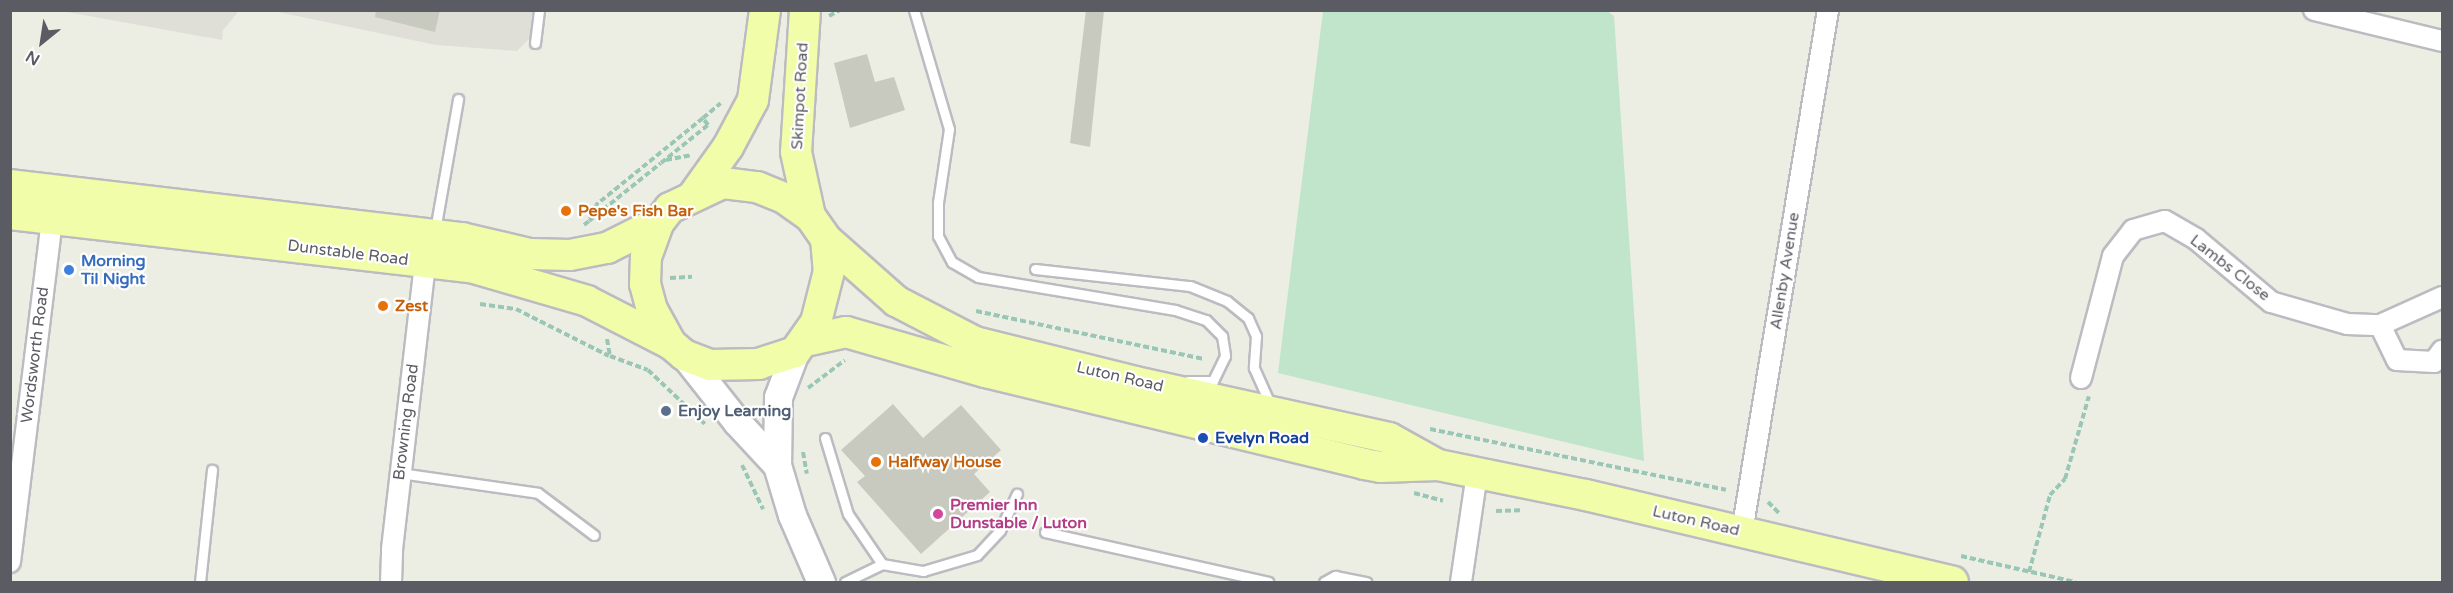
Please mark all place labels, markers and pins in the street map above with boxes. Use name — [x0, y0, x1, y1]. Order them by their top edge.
place label: Pepe's Fish Bar — [578, 201, 693, 221]
marker: Pepe's Fish Bar — [559, 204, 573, 218]
place label: Morning Til Night — [81, 251, 146, 289]
marker: Morning Til Night — [62, 263, 76, 277]
place label: Zest — [395, 296, 428, 316]
marker: Zest — [376, 299, 390, 313]
place label: Enjoy Learning — [678, 401, 791, 421]
marker: Enjoy Learning — [659, 404, 673, 418]
place label: Evelyn Road — [1215, 428, 1309, 448]
marker: Evelyn Road — [1196, 431, 1210, 445]
place label: Halfway House — [888, 452, 1001, 472]
marker: Halfway House — [869, 455, 883, 469]
place label: Premier Inn Dunstable / Luton — [950, 495, 1087, 533]
marker: Premier Inn Dunstable / Luton — [931, 507, 945, 521]

